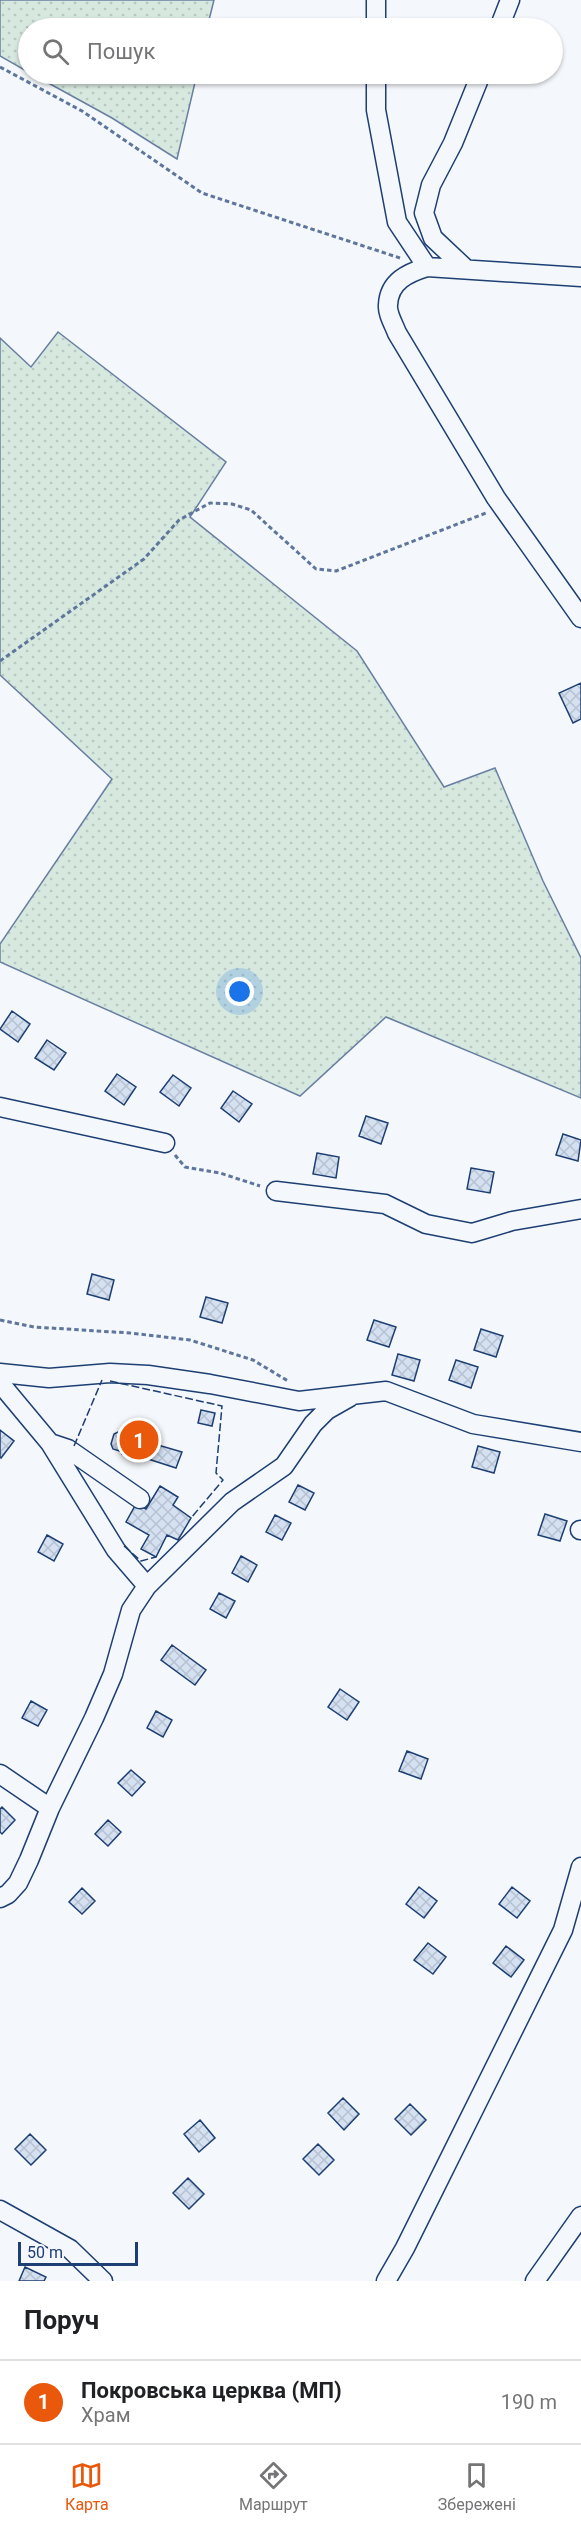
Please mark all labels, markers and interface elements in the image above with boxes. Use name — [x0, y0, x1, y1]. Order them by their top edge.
search box — [18, 18, 563, 84]
icon: search — [39, 35, 72, 68]
text: Пошук — [87, 39, 155, 64]
your location — [225, 977, 254, 1006]
pin: 1 — [120, 1418, 158, 1462]
scale bar — [18, 2239, 138, 2266]
text: 50 m — [27, 2243, 63, 2262]
text: Поруч — [24, 2305, 99, 2335]
text: Покровська церква (МП) — [81, 2378, 342, 2403]
text: 1 — [38, 2390, 49, 2414]
text: 190 m — [501, 2390, 557, 2414]
text: Храм — [81, 2403, 130, 2427]
tab: Карта — [65, 2459, 109, 2514]
tab: Маршрут — [239, 2459, 308, 2514]
tab: Збережені — [438, 2459, 516, 2514]

